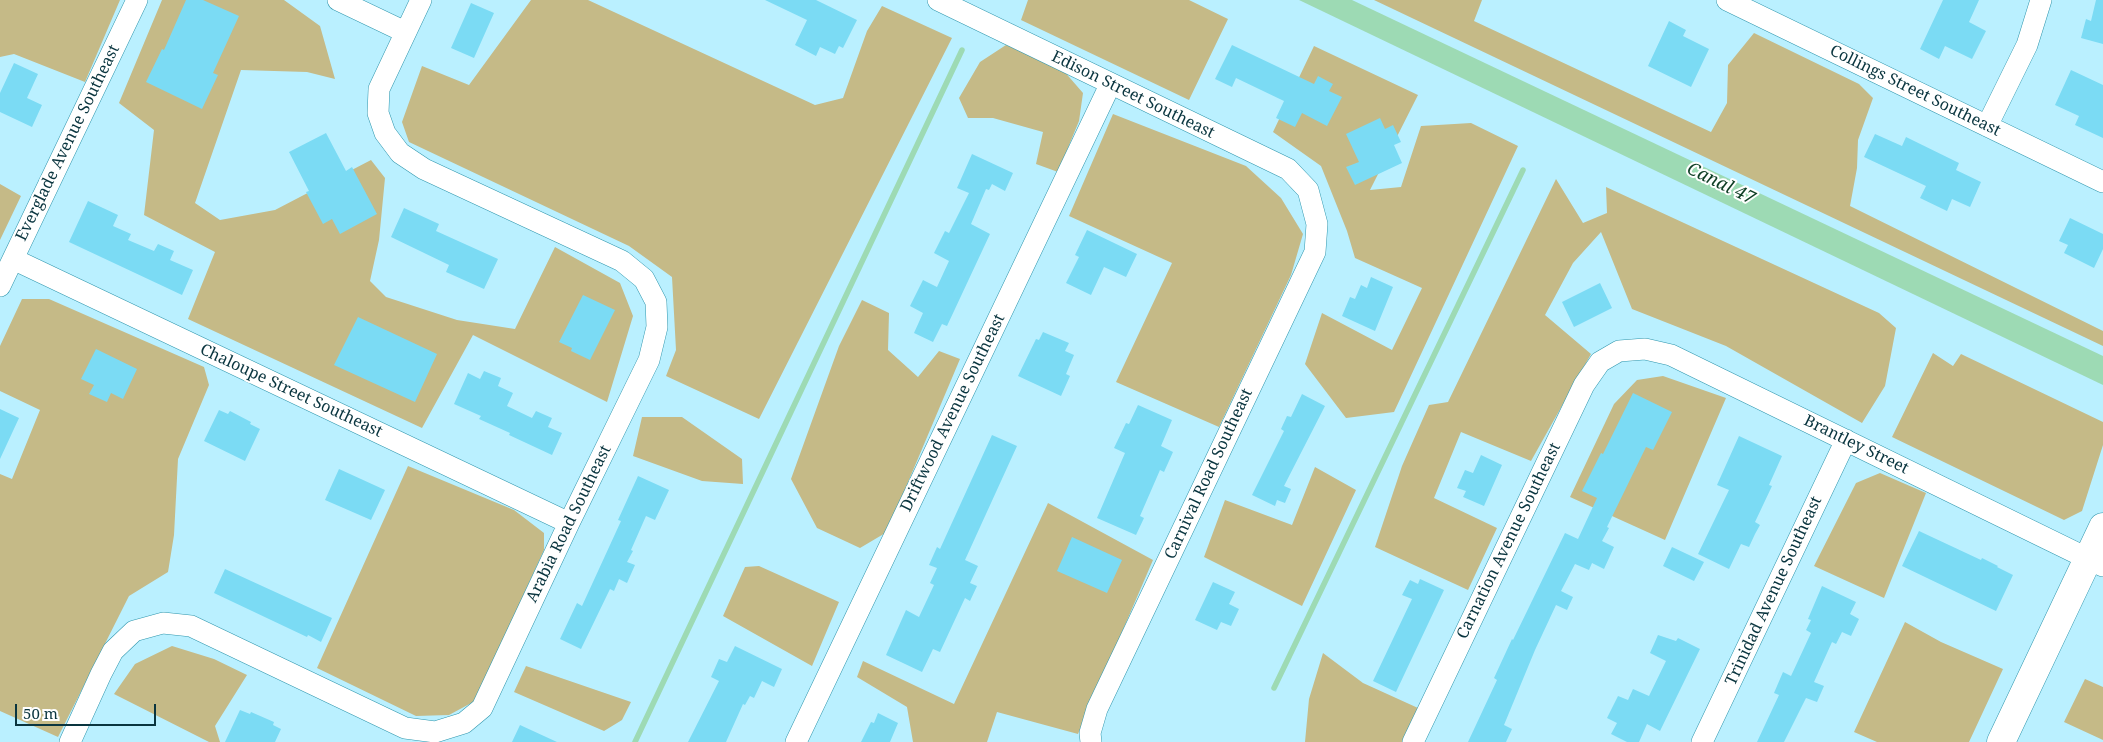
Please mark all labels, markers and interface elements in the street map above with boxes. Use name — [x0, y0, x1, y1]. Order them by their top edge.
street label: Collings Street Southeast — [1827, 41, 2003, 141]
street label: Everglade Avenue Southeast — [12, 42, 124, 244]
street label: Edison Street Southeast — [1048, 47, 1218, 143]
water label: Canal 47 — [1683, 158, 1759, 210]
street label: Driftwood Avenue Southeast — [897, 311, 1009, 515]
street label: Chaloupe Street Southeast — [197, 340, 385, 442]
street label: Carnival Road Southeast — [1161, 386, 1257, 562]
street label: Brantley Street — [1801, 411, 1911, 479]
street label: Carnation Avenue Southeast — [1453, 440, 1565, 642]
street label: Arabia Road Southeast — [523, 442, 615, 606]
street label: Trinidad Avenue Southeast — [1722, 493, 1826, 689]
scale bar — [18, 694, 159, 726]
text: 50 m — [23, 703, 58, 723]

